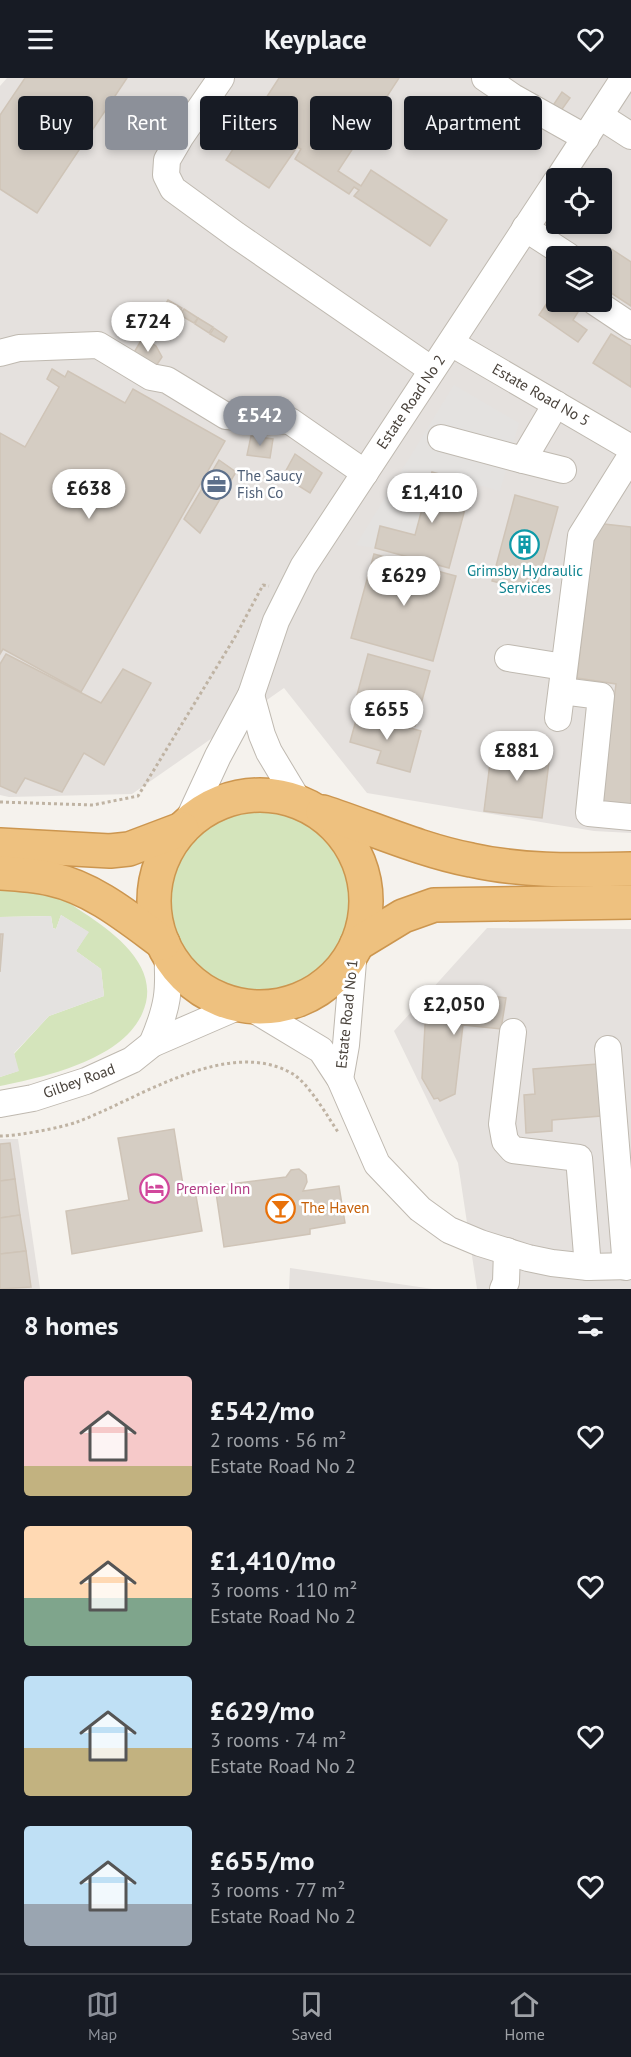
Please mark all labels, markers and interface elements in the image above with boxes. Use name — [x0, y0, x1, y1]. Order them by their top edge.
text: Keyplace — [264, 22, 367, 56]
icon: menu — [24, 23, 57, 56]
icon: heart — [574, 23, 607, 56]
chip: Buy — [18, 96, 93, 150]
chip: Rent — [105, 96, 188, 150]
chip: Filters — [200, 96, 298, 150]
chip: New — [310, 96, 392, 150]
chip: Apartment — [404, 96, 542, 150]
map controls — [546, 168, 612, 312]
button: locate — [546, 168, 612, 234]
button: layers — [546, 246, 612, 312]
pin: £724 — [112, 302, 184, 353]
text: £724 — [125, 308, 171, 334]
street label: Estate Road No 2 — [372, 351, 449, 452]
street label: Estate Road No 5 — [489, 359, 593, 430]
pin: £542 — [224, 396, 296, 447]
text: £542 — [237, 402, 283, 428]
place label: The Saucy Fish Co — [237, 466, 302, 502]
pin: £638 — [53, 469, 125, 520]
office icon: The Saucy Fish Co — [200, 469, 232, 501]
pin: £1,410 — [383, 473, 481, 524]
text: £638 — [66, 475, 112, 501]
text: £1,410 — [401, 479, 463, 505]
building icon: Grimsby Hydraulic Services — [509, 528, 541, 560]
pin: £629 — [368, 556, 440, 607]
place label: Grimsby Hydraulic Services — [467, 561, 583, 597]
text: £629 — [381, 562, 427, 588]
pin: £655 — [351, 690, 423, 741]
text: £655 — [364, 696, 410, 722]
pin: £881 — [481, 731, 553, 782]
text: £881 — [494, 737, 540, 763]
street label: Estate Road No 1 — [331, 958, 362, 1069]
pin: £2,050 — [405, 985, 503, 1036]
text: £2,050 — [423, 991, 485, 1017]
street label: Gilbey Road — [40, 1059, 117, 1102]
hotel icon: Premier Inn — [139, 1173, 171, 1205]
place label: Premier Inn — [176, 1179, 250, 1198]
bar icon: The Haven — [264, 1192, 296, 1224]
place label: The Haven — [301, 1198, 370, 1217]
text: 8 homes — [24, 1309, 119, 1342]
icon: filters — [574, 1309, 607, 1342]
text: £542/mo — [210, 1394, 314, 1427]
icon: home — [72, 1400, 144, 1472]
icon: heart — [574, 1420, 607, 1453]
text: 2 rooms · 56 m² — [210, 1427, 346, 1453]
text: Estate Road No 2 — [210, 1453, 356, 1479]
text: £1,410/mo — [210, 1544, 336, 1577]
icon: home — [72, 1550, 144, 1622]
icon: heart — [574, 1570, 607, 1603]
text: 3 rooms · 110 m² — [210, 1577, 357, 1603]
text: Estate Road No 2 — [210, 1603, 356, 1629]
text: £629/mo — [210, 1694, 314, 1727]
icon: home — [72, 1700, 144, 1772]
icon: heart — [574, 1720, 607, 1753]
text: 3 rooms · 74 m² — [210, 1727, 346, 1753]
text: Estate Road No 2 — [210, 1753, 356, 1779]
text: £655/mo — [210, 1844, 314, 1877]
icon: home — [72, 1850, 144, 1922]
icon: heart — [574, 1870, 607, 1903]
text: 3 rooms · 77 m² — [210, 1877, 345, 1903]
text: Estate Road No 2 — [210, 1903, 356, 1929]
tab: Map — [86, 1988, 119, 2044]
tab: Saved — [291, 1988, 332, 2044]
tab: Home — [504, 1988, 545, 2044]

